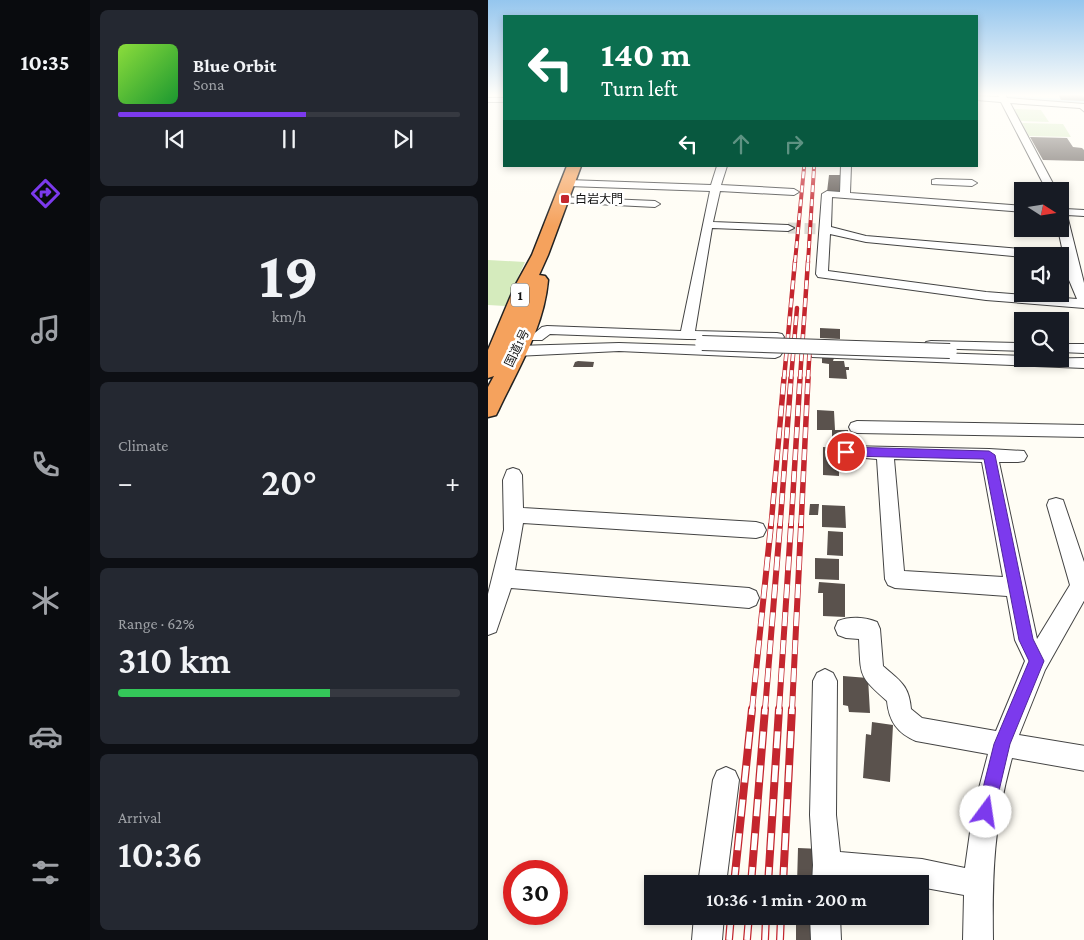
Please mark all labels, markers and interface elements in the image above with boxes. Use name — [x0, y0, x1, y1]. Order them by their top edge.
icon: left — [518, 35, 583, 100]
text: 140 m — [601, 35, 691, 74]
text: 10:35 — [20, 50, 70, 75]
text: Blue Orbit — [193, 55, 276, 76]
text: Sona — [193, 76, 224, 93]
text: Turn left — [601, 76, 678, 101]
icon: previous — [161, 125, 189, 153]
icon: pause — [275, 125, 303, 153]
icon: next — [389, 125, 417, 153]
icon: left — [674, 130, 702, 158]
icon: ahead — [727, 130, 755, 158]
icon: right — [780, 130, 808, 158]
icon: directions — [28, 176, 63, 211]
north arrow — [1014, 182, 1069, 238]
map controls — [1014, 182, 1069, 367]
place label: 白岩大門 — [575, 192, 623, 206]
marker: 白岩大門 — [559, 193, 571, 205]
text: 19 — [259, 239, 319, 311]
button: sound — [1014, 247, 1069, 302]
road number: 1 — [511, 284, 529, 306]
text: km/h — [272, 308, 306, 325]
icon: music — [28, 312, 63, 347]
button: search — [1014, 312, 1069, 367]
street label: 国道1号 — [502, 327, 532, 369]
pin — [825, 431, 867, 473]
text: Climate — [118, 437, 168, 454]
icon: arrive — [832, 438, 860, 466]
icon: phone — [28, 447, 63, 482]
text: 20° — [261, 461, 317, 503]
text: − — [118, 467, 133, 498]
text: + — [445, 467, 460, 498]
icon: climate — [28, 583, 63, 618]
text: Range · 62% — [118, 615, 195, 632]
text: 310 km — [118, 639, 231, 681]
icon: car — [28, 719, 63, 754]
position arrow — [959, 785, 1011, 837]
text: Arrival — [118, 809, 162, 826]
text: 10:36 — [118, 833, 202, 875]
icon: filters — [28, 855, 63, 890]
speed limit sign: 30 — [503, 860, 568, 925]
text: 10:36 · 1 min · 200 m — [706, 889, 867, 910]

